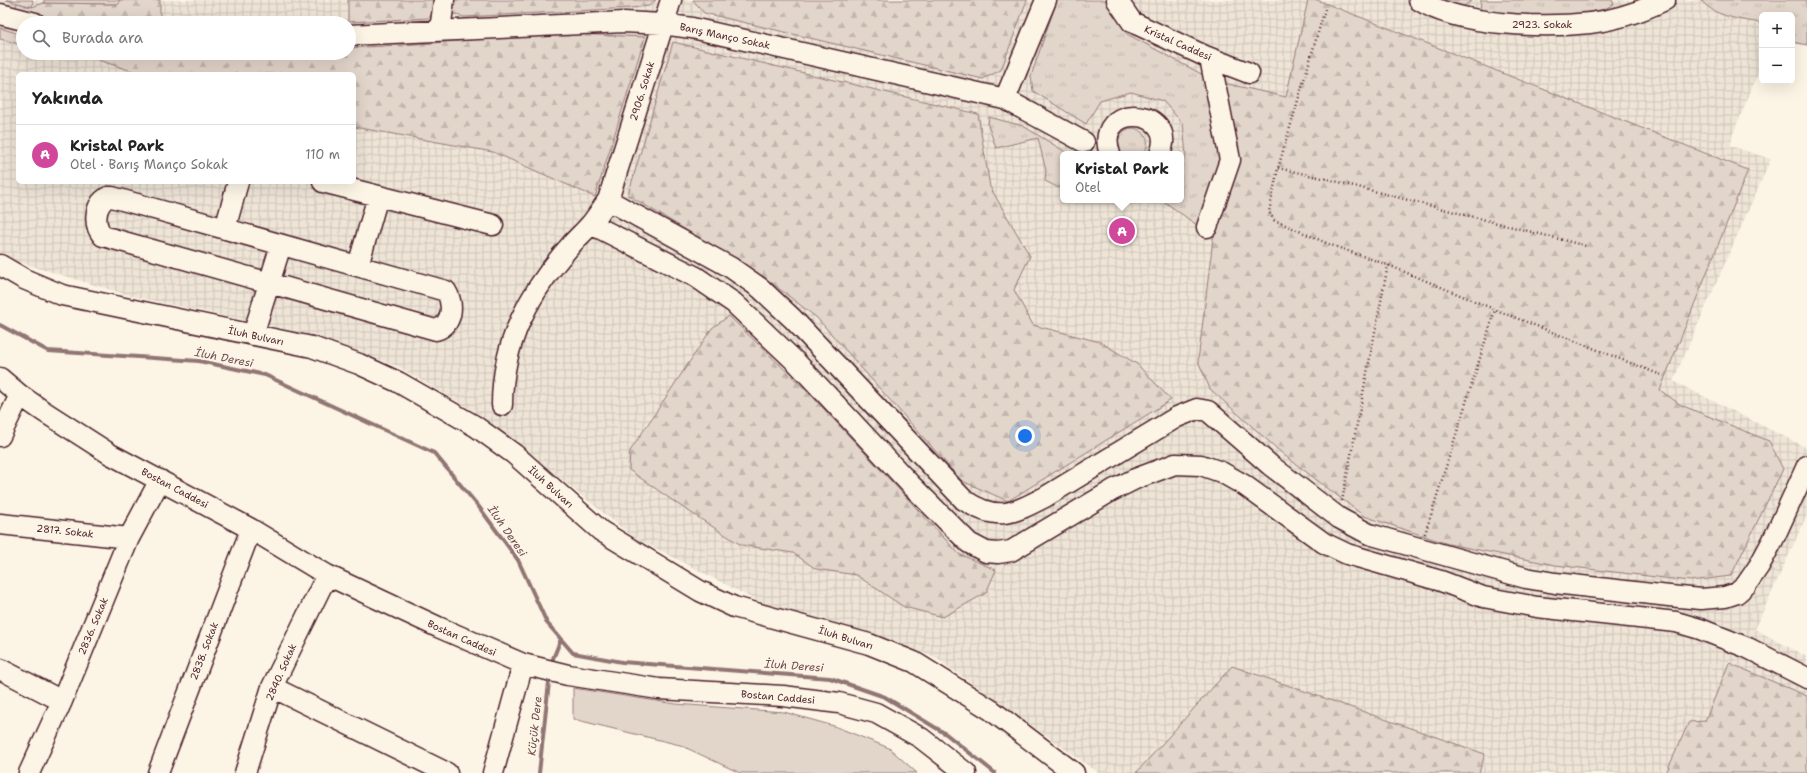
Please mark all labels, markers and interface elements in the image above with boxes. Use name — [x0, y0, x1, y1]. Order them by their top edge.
map controls — [1759, 12, 1795, 84]
button: + — [1759, 12, 1795, 48]
search box — [16, 16, 356, 60]
street label: 2923. Sokak — [1512, 18, 1573, 31]
street label: Barış Manço Sokak — [679, 20, 772, 52]
street label: Kristal Caddesi — [1142, 22, 1214, 64]
icon: search — [30, 27, 52, 49]
text: Burada ara — [62, 28, 143, 48]
button: − — [1759, 48, 1795, 84]
street label: 2906. Sokak — [627, 59, 657, 122]
text: Yakında — [32, 87, 103, 109]
text: Kristal Park — [70, 136, 164, 156]
text: A — [40, 146, 50, 163]
text: 110 m — [305, 146, 340, 163]
popup — [1060, 151, 1184, 203]
text: Otel · Barış Manço Sokak — [70, 156, 228, 173]
text: Kristal Park — [1075, 159, 1169, 179]
text: Otel — [1075, 179, 1101, 196]
pin: A — [1109, 216, 1135, 246]
street label: İluh Bulvarı — [227, 324, 285, 348]
water label: İluh Deresi — [193, 345, 255, 371]
your location — [1015, 426, 1035, 446]
street label: İluh Bulvarı — [526, 463, 576, 511]
street label: Bostan Caddesi — [139, 465, 211, 511]
water label: İluh Deresi — [483, 502, 531, 560]
street label: 2817. Sokak — [36, 522, 95, 541]
street label: 2836. Sokak — [75, 595, 111, 657]
street label: Bostan Caddesi — [425, 617, 499, 659]
street label: 2838. Sokak — [187, 620, 221, 682]
street label: İluh Bulvarı — [817, 623, 875, 653]
street label: 2840. Sokak — [263, 641, 299, 703]
water label: İluh Deresi — [763, 656, 825, 676]
street label: Bostan Caddesi — [740, 687, 816, 707]
water label: Küçük Dere — [524, 696, 546, 756]

